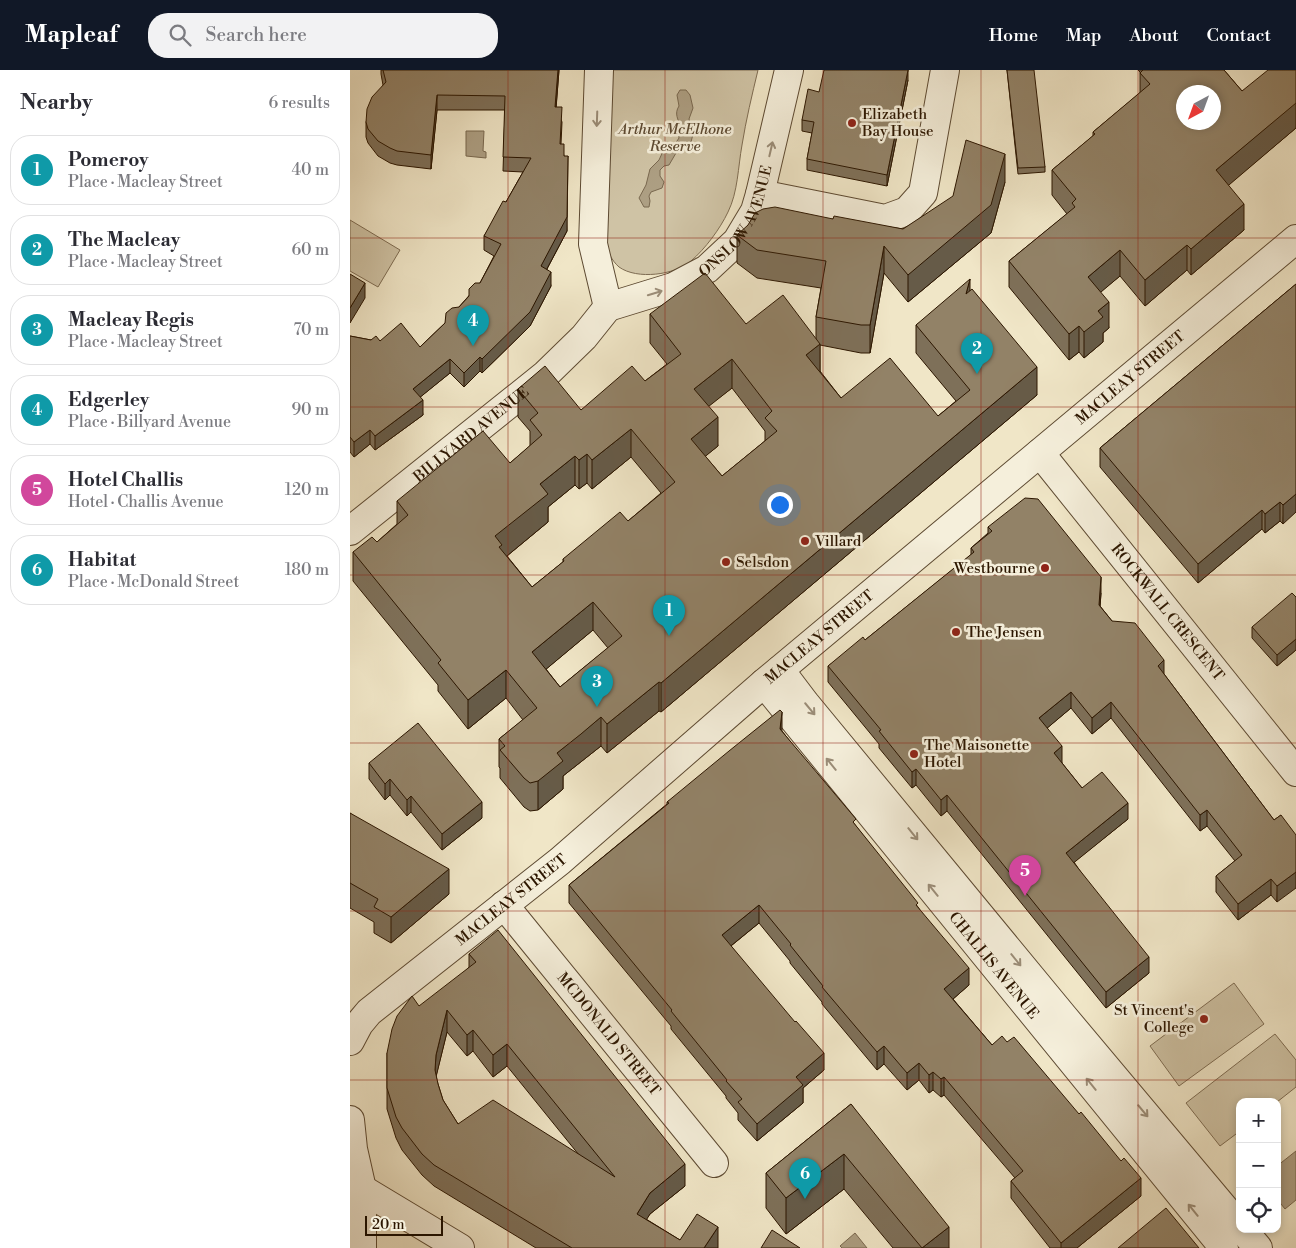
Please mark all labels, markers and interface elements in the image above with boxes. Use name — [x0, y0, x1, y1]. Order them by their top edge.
search box — [148, 13, 498, 58]
text: Mapleaf — [25, 20, 118, 50]
icon: search — [166, 21, 194, 49]
text: Search here — [206, 23, 307, 47]
text: Home — [989, 24, 1038, 47]
text: Map — [1066, 24, 1102, 47]
text: About — [1130, 24, 1179, 47]
text: Contact — [1207, 24, 1271, 47]
north arrow — [1176, 85, 1221, 130]
text: Nearby — [20, 90, 93, 116]
text: 6 results — [269, 93, 330, 113]
place label: Elizabeth Bay House — [861, 105, 934, 141]
one-way arrow — [592, 110, 602, 126]
marker: Elizabeth Bay House — [846, 117, 858, 129]
park label: Arthur McElhone Reserve — [617, 120, 732, 156]
one-way arrow — [767, 142, 776, 158]
text: Pomeroy — [68, 148, 149, 172]
text: 1 — [33, 160, 41, 180]
text: 40 m — [292, 160, 329, 180]
street label: ONSLOW AVENUE — [696, 163, 776, 282]
text: Place · Macleay Street — [68, 172, 223, 192]
text: The Macleay — [68, 228, 180, 252]
text: 2 — [32, 240, 42, 260]
text: 60 m — [291, 240, 329, 260]
text: Place · Macleay Street — [68, 252, 223, 272]
one-way arrow — [646, 287, 662, 297]
pin: 4 — [457, 305, 489, 346]
text: Macleay Regis — [68, 308, 194, 332]
text: 3 — [32, 320, 42, 340]
text: 70 m — [293, 320, 329, 340]
street label: MACLEAY STREET — [1072, 326, 1189, 429]
text: Place · Macleay Street — [68, 332, 223, 352]
pin: 2 — [961, 333, 993, 374]
street label: BILLYARD AVENUE — [409, 383, 533, 487]
text: Edgerley — [68, 388, 149, 412]
text: 4 — [32, 400, 42, 420]
text: 90 m — [291, 400, 329, 420]
text: Place · Billyard Avenue — [68, 412, 231, 432]
text: Hotel Challis — [68, 468, 183, 492]
text: 5 — [32, 480, 42, 500]
text: 120 m — [285, 480, 329, 500]
text: Hotel · Challis Avenue — [68, 492, 224, 512]
your location — [767, 492, 793, 518]
place label: Villard — [814, 532, 862, 551]
marker: Villard — [799, 535, 811, 547]
street label: ROCKWALL CRESCENT — [1107, 540, 1228, 685]
text: Habitat — [68, 548, 136, 572]
place label: Selsdon — [736, 553, 789, 572]
marker: Selsdon — [720, 556, 732, 568]
place label: Westbourne — [953, 559, 1035, 578]
text: 6 — [32, 560, 42, 580]
text: 180 m — [285, 560, 329, 580]
marker: Westbourne — [1039, 562, 1051, 574]
text: Place · McDonald Street — [68, 572, 239, 592]
street label: MACLEAY STREET — [761, 586, 878, 688]
pin: 1 — [653, 595, 685, 636]
place label: The Jensen — [966, 623, 1042, 642]
marker: The Jensen — [950, 626, 962, 638]
pin: 3 — [581, 666, 613, 707]
one-way arrow — [804, 702, 815, 715]
place label: The Maisonette Hotel — [924, 736, 1029, 772]
marker: The Maisonette Hotel — [908, 748, 920, 760]
one-way arrow — [825, 758, 836, 771]
one-way arrow — [908, 827, 919, 840]
street label: MACLEAY STREET — [452, 850, 571, 950]
pin: 5 — [1009, 855, 1041, 896]
one-way arrow — [927, 884, 938, 897]
street label: CHALLIS AVENUE — [944, 908, 1043, 1023]
one-way arrow — [1011, 953, 1022, 966]
street label: MCDONALD STREET — [553, 969, 664, 1100]
place label: St Vincent's College — [1114, 1001, 1194, 1037]
marker: St Vincent's College — [1198, 1013, 1210, 1025]
one-way arrow — [1085, 1078, 1096, 1091]
map controls — [1236, 1098, 1281, 1233]
button: + — [1236, 1098, 1281, 1143]
one-way arrow — [1137, 1105, 1148, 1118]
button: − — [1236, 1143, 1281, 1188]
pin: 6 — [789, 1158, 821, 1199]
button: locate — [1236, 1188, 1281, 1233]
one-way arrow — [1188, 1204, 1199, 1217]
scale bar — [365, 1213, 442, 1236]
text: 20 m — [372, 1216, 404, 1234]

